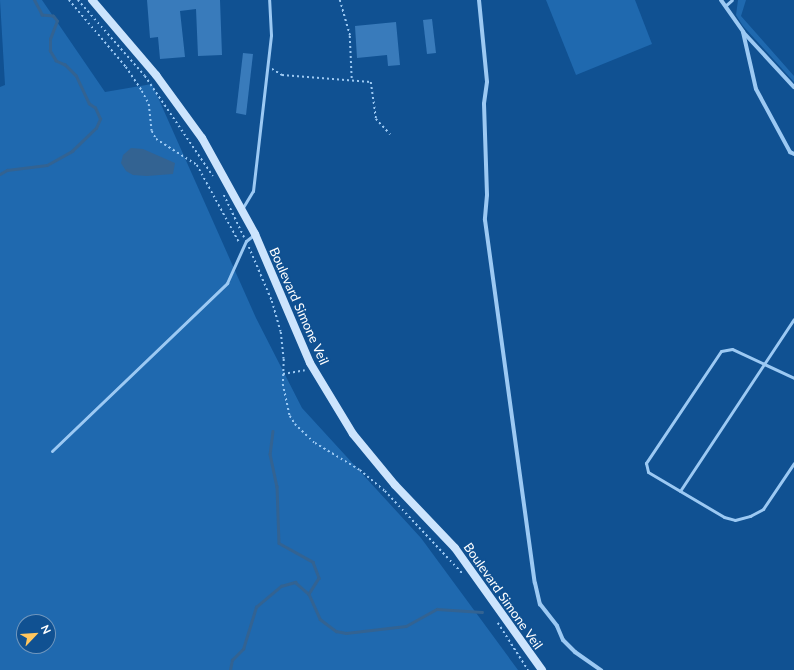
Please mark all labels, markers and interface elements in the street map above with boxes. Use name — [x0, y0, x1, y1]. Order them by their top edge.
street label: Boulevard Simone Veil — [266, 245, 332, 367]
street label: Boulevard Simone Veil — [460, 539, 546, 653]
north arrow — [16, 614, 56, 654]
text: N — [39, 623, 54, 636]

